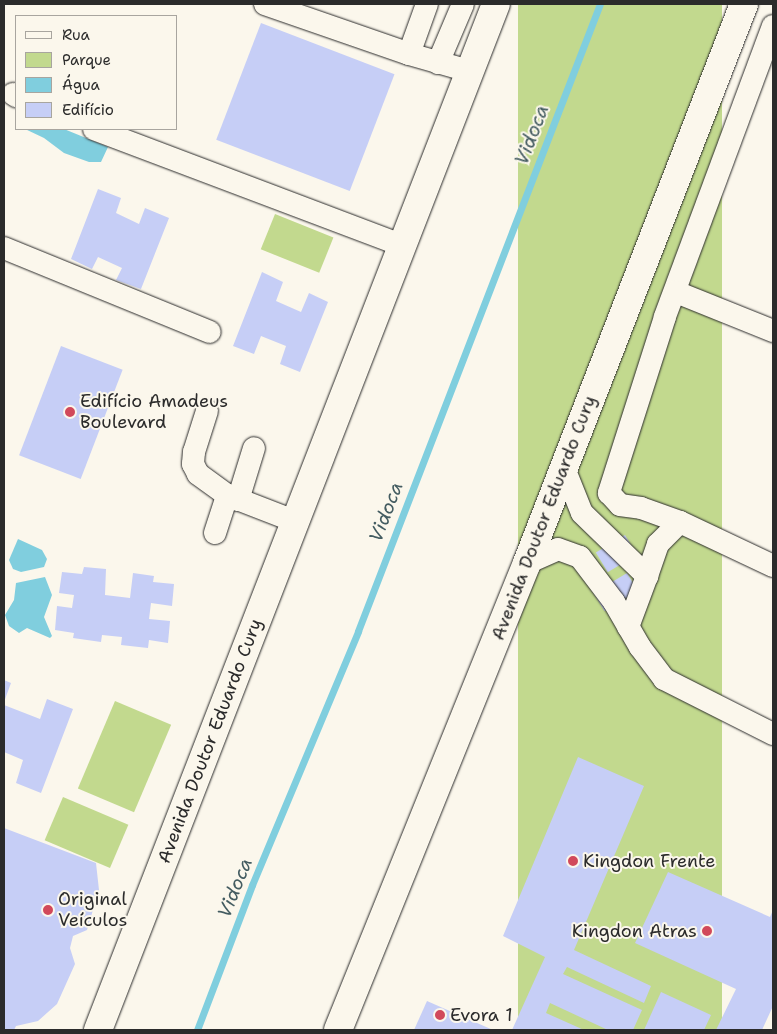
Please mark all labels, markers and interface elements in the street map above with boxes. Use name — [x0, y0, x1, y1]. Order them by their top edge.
legend — [15, 15, 178, 130]
text: Rua — [62, 25, 90, 45]
text: Parque — [62, 50, 111, 70]
text: Água — [62, 75, 100, 95]
text: Edifício — [62, 100, 114, 120]
water label: Vidoca — [510, 102, 554, 168]
place label: Edifício Amadeus Boulevard — [80, 391, 228, 434]
street label: Avenida Doutor Eduardo Cury — [487, 393, 601, 643]
marker: Edifício Amadeus Boulevard — [64, 406, 76, 418]
water label: Vidoca — [364, 479, 408, 545]
street label: Avenida Doutor Eduardo Cury — [153, 616, 267, 866]
place label: Kingdon Frente — [583, 850, 715, 872]
water label: Vidoca — [213, 855, 257, 921]
marker: Kingdon Frente — [567, 855, 579, 867]
place label: Original Veículos — [58, 889, 127, 932]
marker: Original Veículos — [42, 904, 54, 916]
place label: Kingdon Atras — [572, 920, 697, 942]
marker: Kingdon Atras — [701, 925, 713, 937]
place label: Evora 1 — [450, 1004, 513, 1026]
marker: Evora 1 — [434, 1009, 446, 1021]

